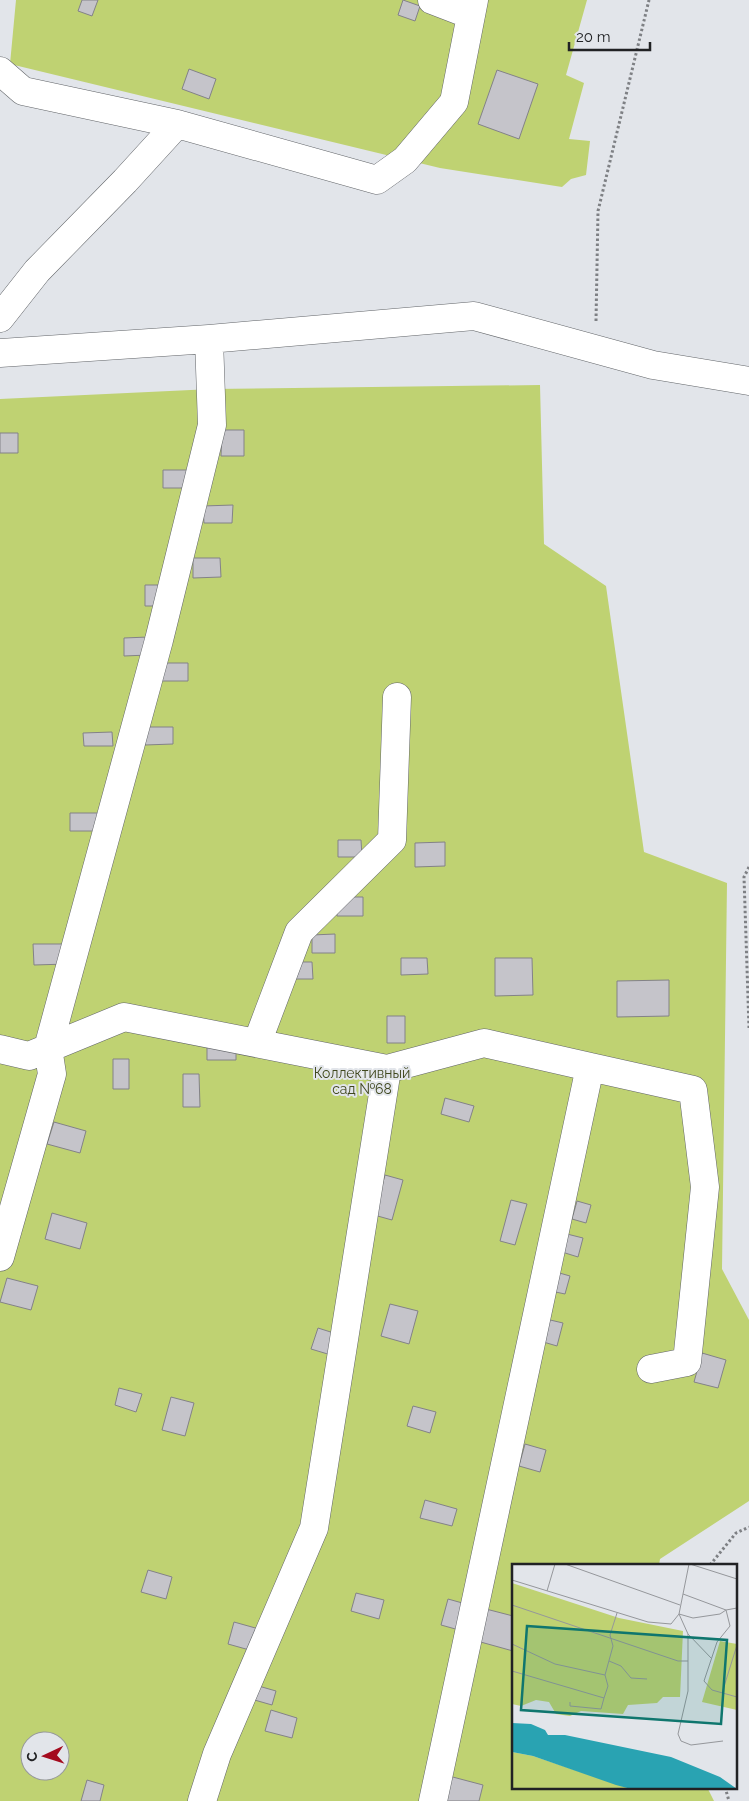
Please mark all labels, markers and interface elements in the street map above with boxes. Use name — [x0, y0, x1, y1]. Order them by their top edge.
scale bar — [569, 20, 650, 52]
text: 20 m — [576, 28, 611, 46]
park label: Коллективный сад №68 — [314, 1065, 410, 1097]
inset map — [512, 1564, 736, 1788]
north arrow — [20, 1731, 70, 1781]
text: С — [24, 1751, 40, 1762]

